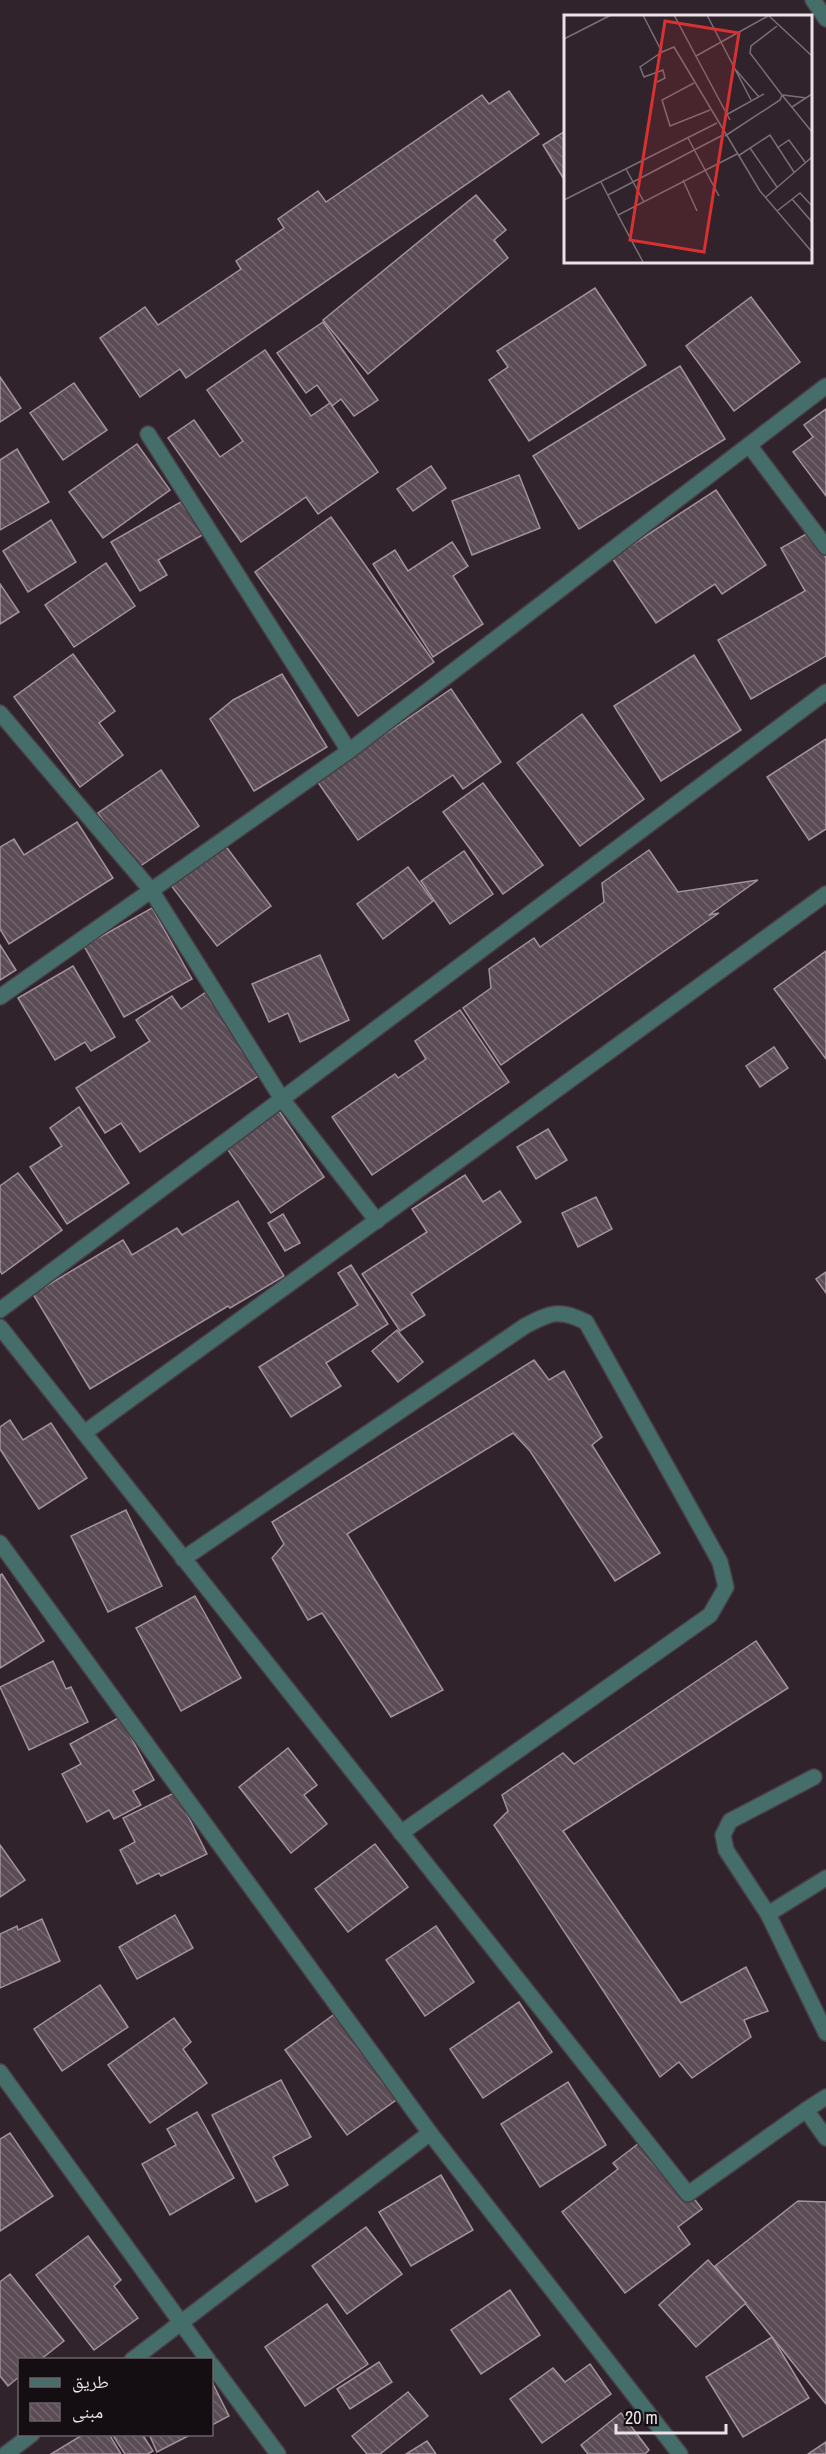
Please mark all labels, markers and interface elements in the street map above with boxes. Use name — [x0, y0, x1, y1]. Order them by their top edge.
inset map — [564, 15, 811, 262]
legend — [18, 2358, 213, 2436]
text: طريق — [72, 2369, 109, 2394]
scale bar — [616, 2397, 726, 2435]
text: مبنى — [72, 2399, 103, 2424]
text: 20 m — [625, 2405, 658, 2430]

